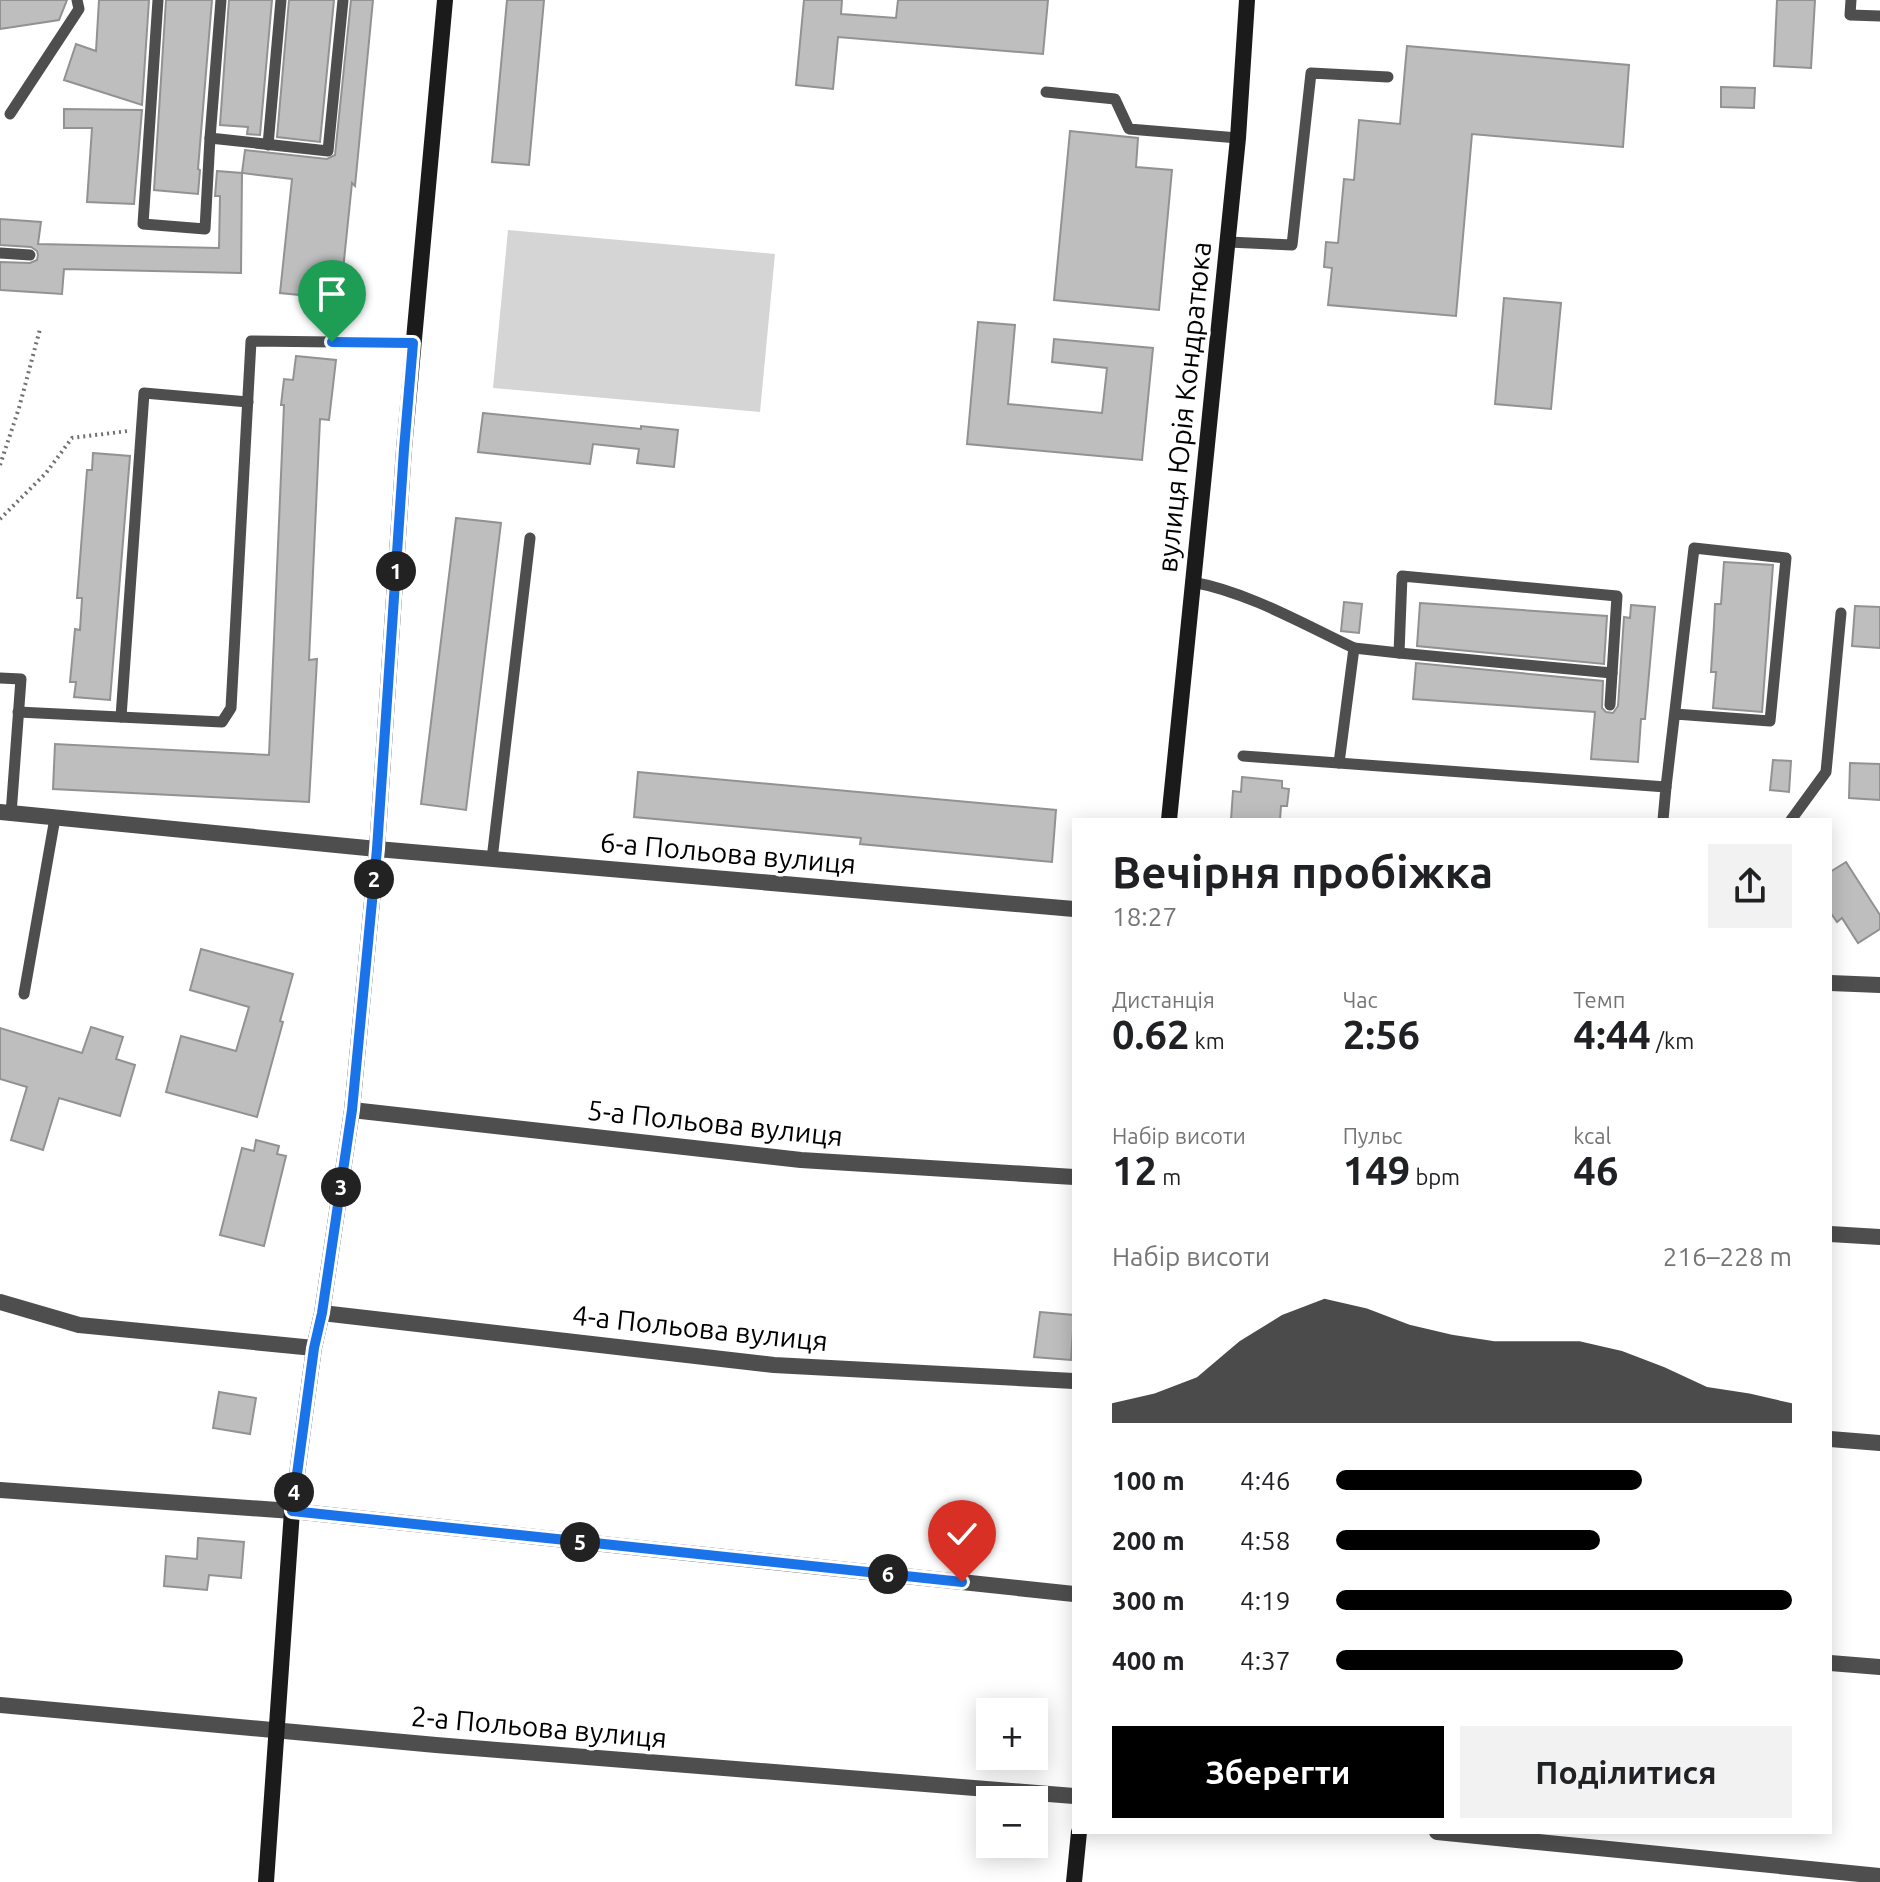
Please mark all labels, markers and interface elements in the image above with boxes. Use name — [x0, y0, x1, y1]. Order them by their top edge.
street label: вулиця Юрія Кондратюка — [1151, 240, 1216, 574]
pin — [298, 260, 366, 342]
icon: arrive — [310, 272, 354, 316]
pin: 1 — [376, 551, 416, 591]
text: 1 — [390, 558, 402, 583]
street label: 6-а Польова вулиця — [599, 826, 857, 879]
button: share — [1708, 844, 1792, 928]
text: Вечірня пробіжка — [1112, 847, 1493, 896]
pin: 2 — [354, 859, 394, 899]
text: 2 — [368, 866, 380, 891]
text: 18:27 — [1112, 902, 1177, 931]
text: Дистанція — [1112, 987, 1215, 1012]
text: Час — [1343, 987, 1378, 1012]
text: Темп — [1573, 987, 1625, 1012]
text: 0.62 — [1112, 1012, 1190, 1057]
text: 2:56 — [1343, 1012, 1420, 1057]
text: 4:44 — [1573, 1012, 1651, 1057]
text: km — [1190, 1028, 1225, 1053]
text: /km — [1651, 1028, 1694, 1053]
street label: 5-а Польова вулиця — [586, 1094, 844, 1151]
text: Набір висоти — [1112, 1123, 1246, 1148]
text: Пульс — [1343, 1123, 1403, 1148]
text: kcal — [1573, 1123, 1611, 1148]
text: 12 — [1112, 1148, 1157, 1193]
text: 149 — [1343, 1148, 1410, 1193]
text: 46 — [1573, 1148, 1618, 1193]
text: m — [1157, 1164, 1181, 1189]
text: bpm — [1410, 1164, 1460, 1189]
pin: 3 — [321, 1167, 361, 1207]
text: 3 — [335, 1174, 347, 1199]
text: Набір висоти — [1112, 1242, 1270, 1271]
text: 216–228 m — [1663, 1242, 1792, 1271]
street label: 4-а Польова вулиця — [571, 1299, 829, 1356]
text: 100 m — [1112, 1466, 1185, 1495]
text: 4:46 — [1240, 1466, 1290, 1495]
pin: 4 — [274, 1472, 314, 1512]
text: 4 — [288, 1479, 300, 1504]
pin — [928, 1500, 996, 1582]
icon: check — [940, 1512, 984, 1556]
pin: 5 — [560, 1522, 600, 1562]
text: 200 m — [1112, 1526, 1185, 1555]
text: 4:58 — [1240, 1526, 1290, 1555]
text: 5 — [574, 1529, 586, 1554]
pin: 6 — [868, 1554, 908, 1594]
text: 6 — [882, 1561, 894, 1586]
text: 300 m — [1112, 1586, 1185, 1615]
text: 4:19 — [1240, 1586, 1290, 1615]
text: 400 m — [1112, 1646, 1185, 1675]
text: 4:37 — [1240, 1646, 1290, 1675]
map controls — [976, 1698, 1048, 1858]
button: + — [976, 1698, 1048, 1770]
street label: 2-а Польова вулиця — [410, 1700, 668, 1753]
button: Зберегти — [1112, 1726, 1444, 1818]
button: Поділитися — [1460, 1726, 1792, 1818]
button: − — [976, 1786, 1048, 1858]

